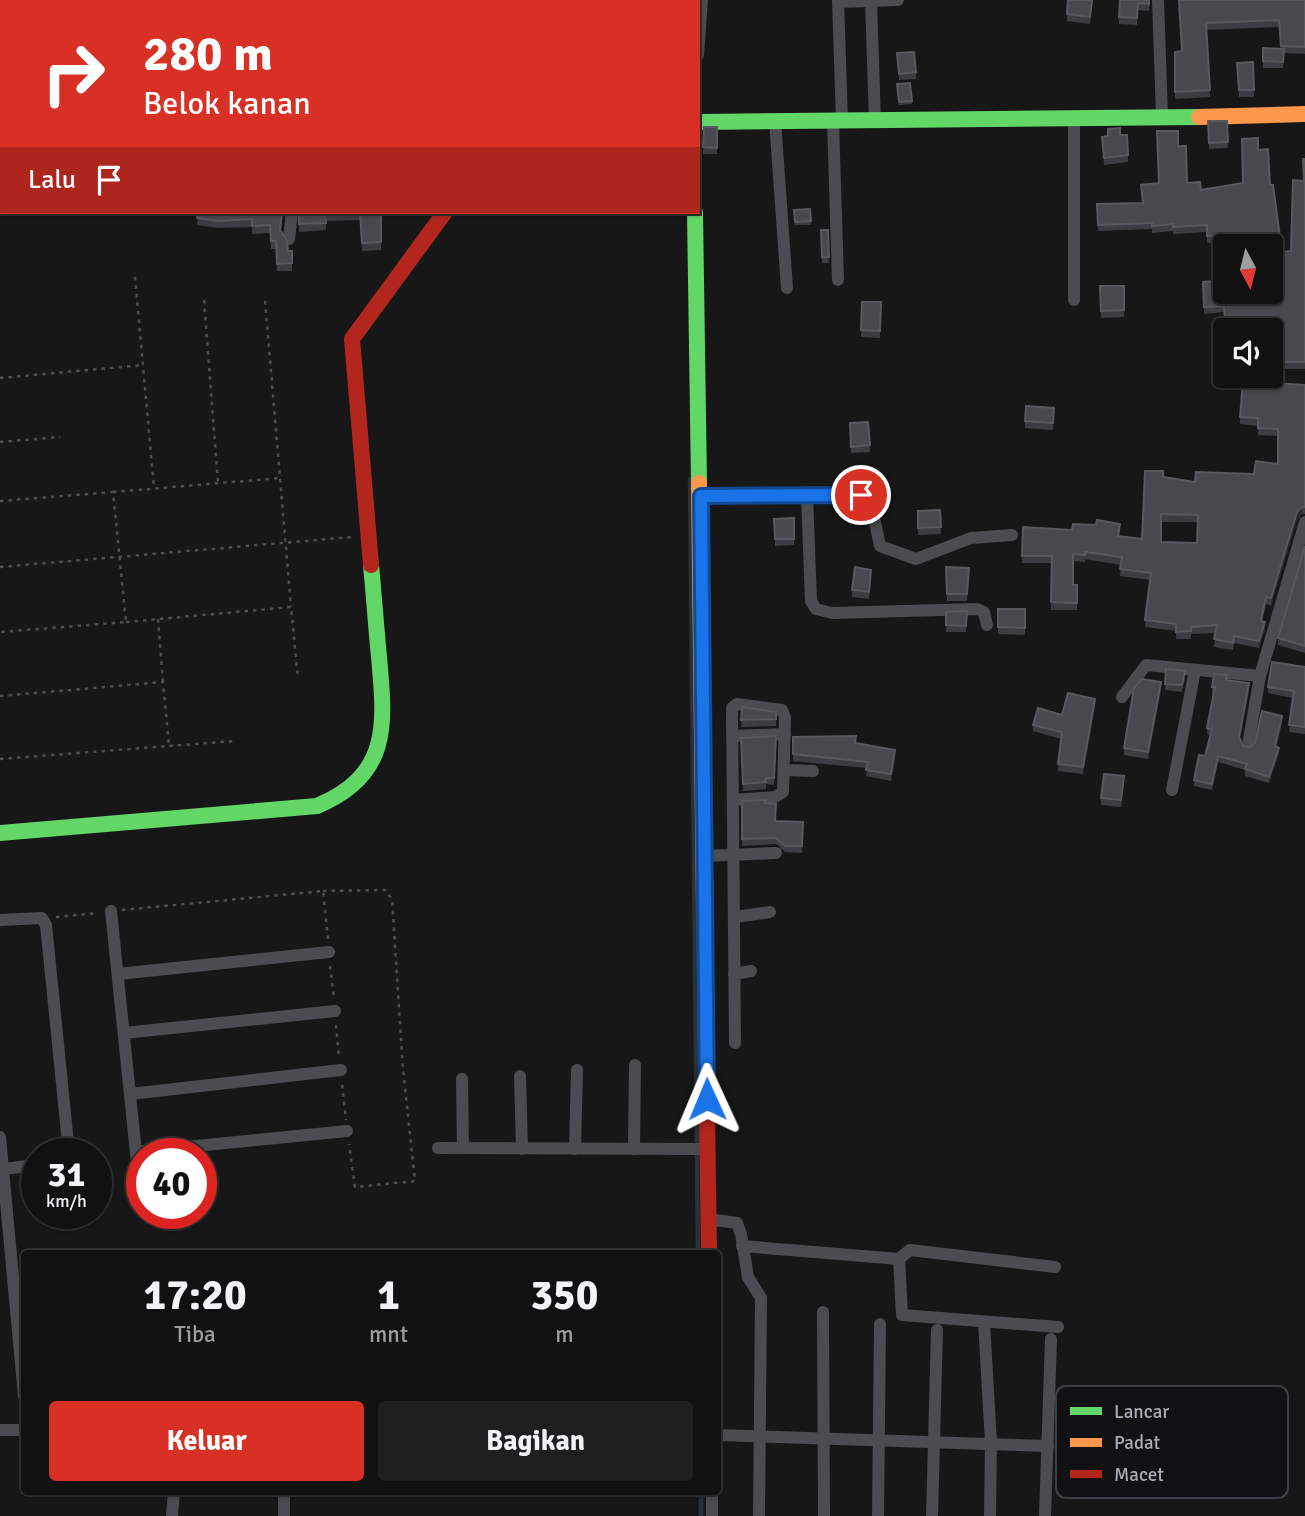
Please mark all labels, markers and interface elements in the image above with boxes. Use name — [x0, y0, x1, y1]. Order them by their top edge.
text: 280 m — [143, 24, 273, 84]
icon: right — [28, 28, 119, 119]
text: Belok kanan — [143, 84, 311, 123]
icon: arrive — [90, 161, 128, 199]
text: Lalu — [28, 164, 76, 196]
north arrow — [1213, 234, 1283, 304]
map controls — [1213, 234, 1283, 388]
button: sound — [1213, 318, 1283, 388]
pin — [831, 465, 891, 525]
icon: arrive — [842, 476, 880, 514]
position arrow — [670, 1062, 744, 1136]
speed limit sign: 40 — [126, 1138, 217, 1229]
text: 31 — [48, 1153, 85, 1196]
text: km/h — [46, 1190, 87, 1212]
text: 17:20 — [143, 1270, 247, 1321]
text: 1 — [377, 1270, 400, 1321]
text: 350 — [530, 1270, 598, 1321]
text: Tiba — [174, 1320, 216, 1349]
text: mnt — [369, 1320, 408, 1349]
text: m — [555, 1320, 574, 1349]
legend — [1056, 1386, 1288, 1498]
text: Lancar — [1114, 1400, 1169, 1424]
button: Keluar — [49, 1401, 364, 1481]
button: Bagikan — [378, 1401, 693, 1481]
text: Padat — [1114, 1431, 1160, 1455]
text: Macet — [1114, 1463, 1164, 1487]

